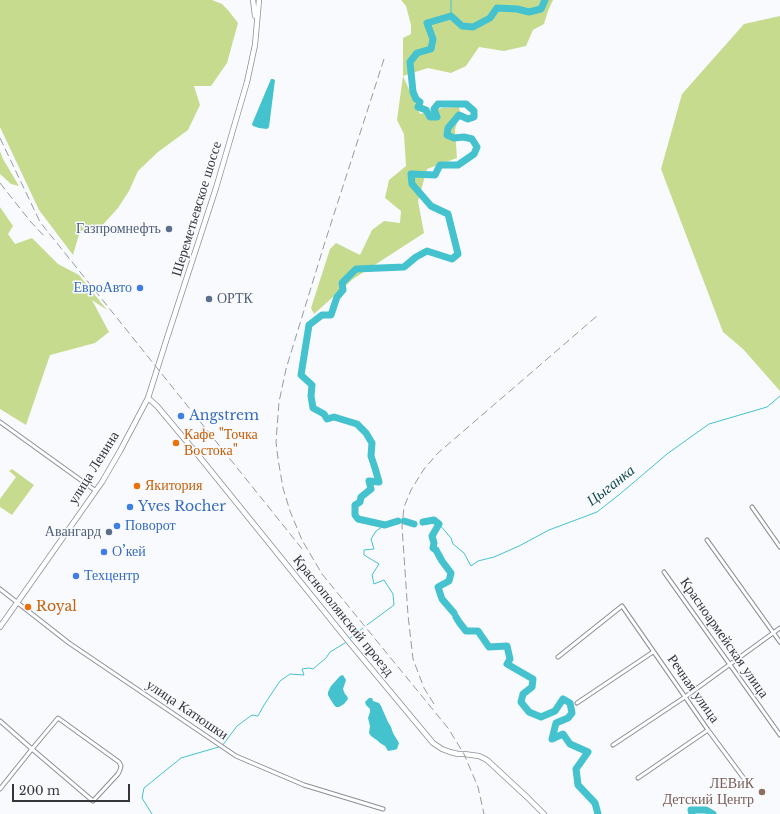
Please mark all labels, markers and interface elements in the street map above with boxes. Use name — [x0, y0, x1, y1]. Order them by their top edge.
street label: Шереметьевское шоссе — [168, 139, 226, 279]
place label: Газпромнефть — [76, 221, 161, 237]
marker: Газпромнефть — [164, 224, 174, 234]
place label: ЕвроАвто — [74, 280, 132, 296]
marker: ЕвроАвто — [135, 283, 145, 293]
place label: ОРТК — [217, 291, 253, 307]
marker: ОРТК — [204, 294, 214, 304]
place label: Angstrem — [189, 408, 259, 424]
marker: Angstrem — [176, 411, 186, 421]
place label: Кафе "Точка Востока" — [184, 427, 258, 460]
street label: улица Ленина — [65, 428, 123, 508]
marker: Кафе "Точка Востока" — [171, 438, 181, 448]
water label: Цыганка — [583, 462, 639, 510]
place label: Якитория — [145, 478, 202, 494]
marker: Якитория — [132, 481, 142, 491]
place label: Yves Rocher — [138, 499, 226, 515]
marker: Yves Rocher — [125, 502, 135, 512]
place label: Поворот — [125, 518, 176, 534]
marker: Поворот — [112, 521, 122, 531]
place label: Авангард — [45, 524, 101, 540]
marker: Авангард — [104, 527, 114, 537]
place label: О’кей — [112, 544, 146, 560]
marker: О’кей — [99, 547, 109, 557]
street label: Краснополянский проезд — [289, 552, 397, 680]
place label: Техцентр — [84, 568, 140, 584]
marker: Техцентр — [71, 571, 81, 581]
street label: Красноармейская улица — [676, 575, 772, 701]
place label: Royal — [36, 599, 77, 615]
marker: Royal — [23, 602, 33, 612]
street label: Речная улица — [663, 652, 723, 726]
street label: улица Катюшки — [143, 676, 231, 744]
scale bar — [14, 776, 132, 802]
place label: ЛЕВиК Детский Центр — [663, 776, 754, 808]
text: 200 m — [19, 783, 60, 798]
marker: ЛЕВиК Детский Центр — [757, 787, 767, 797]

